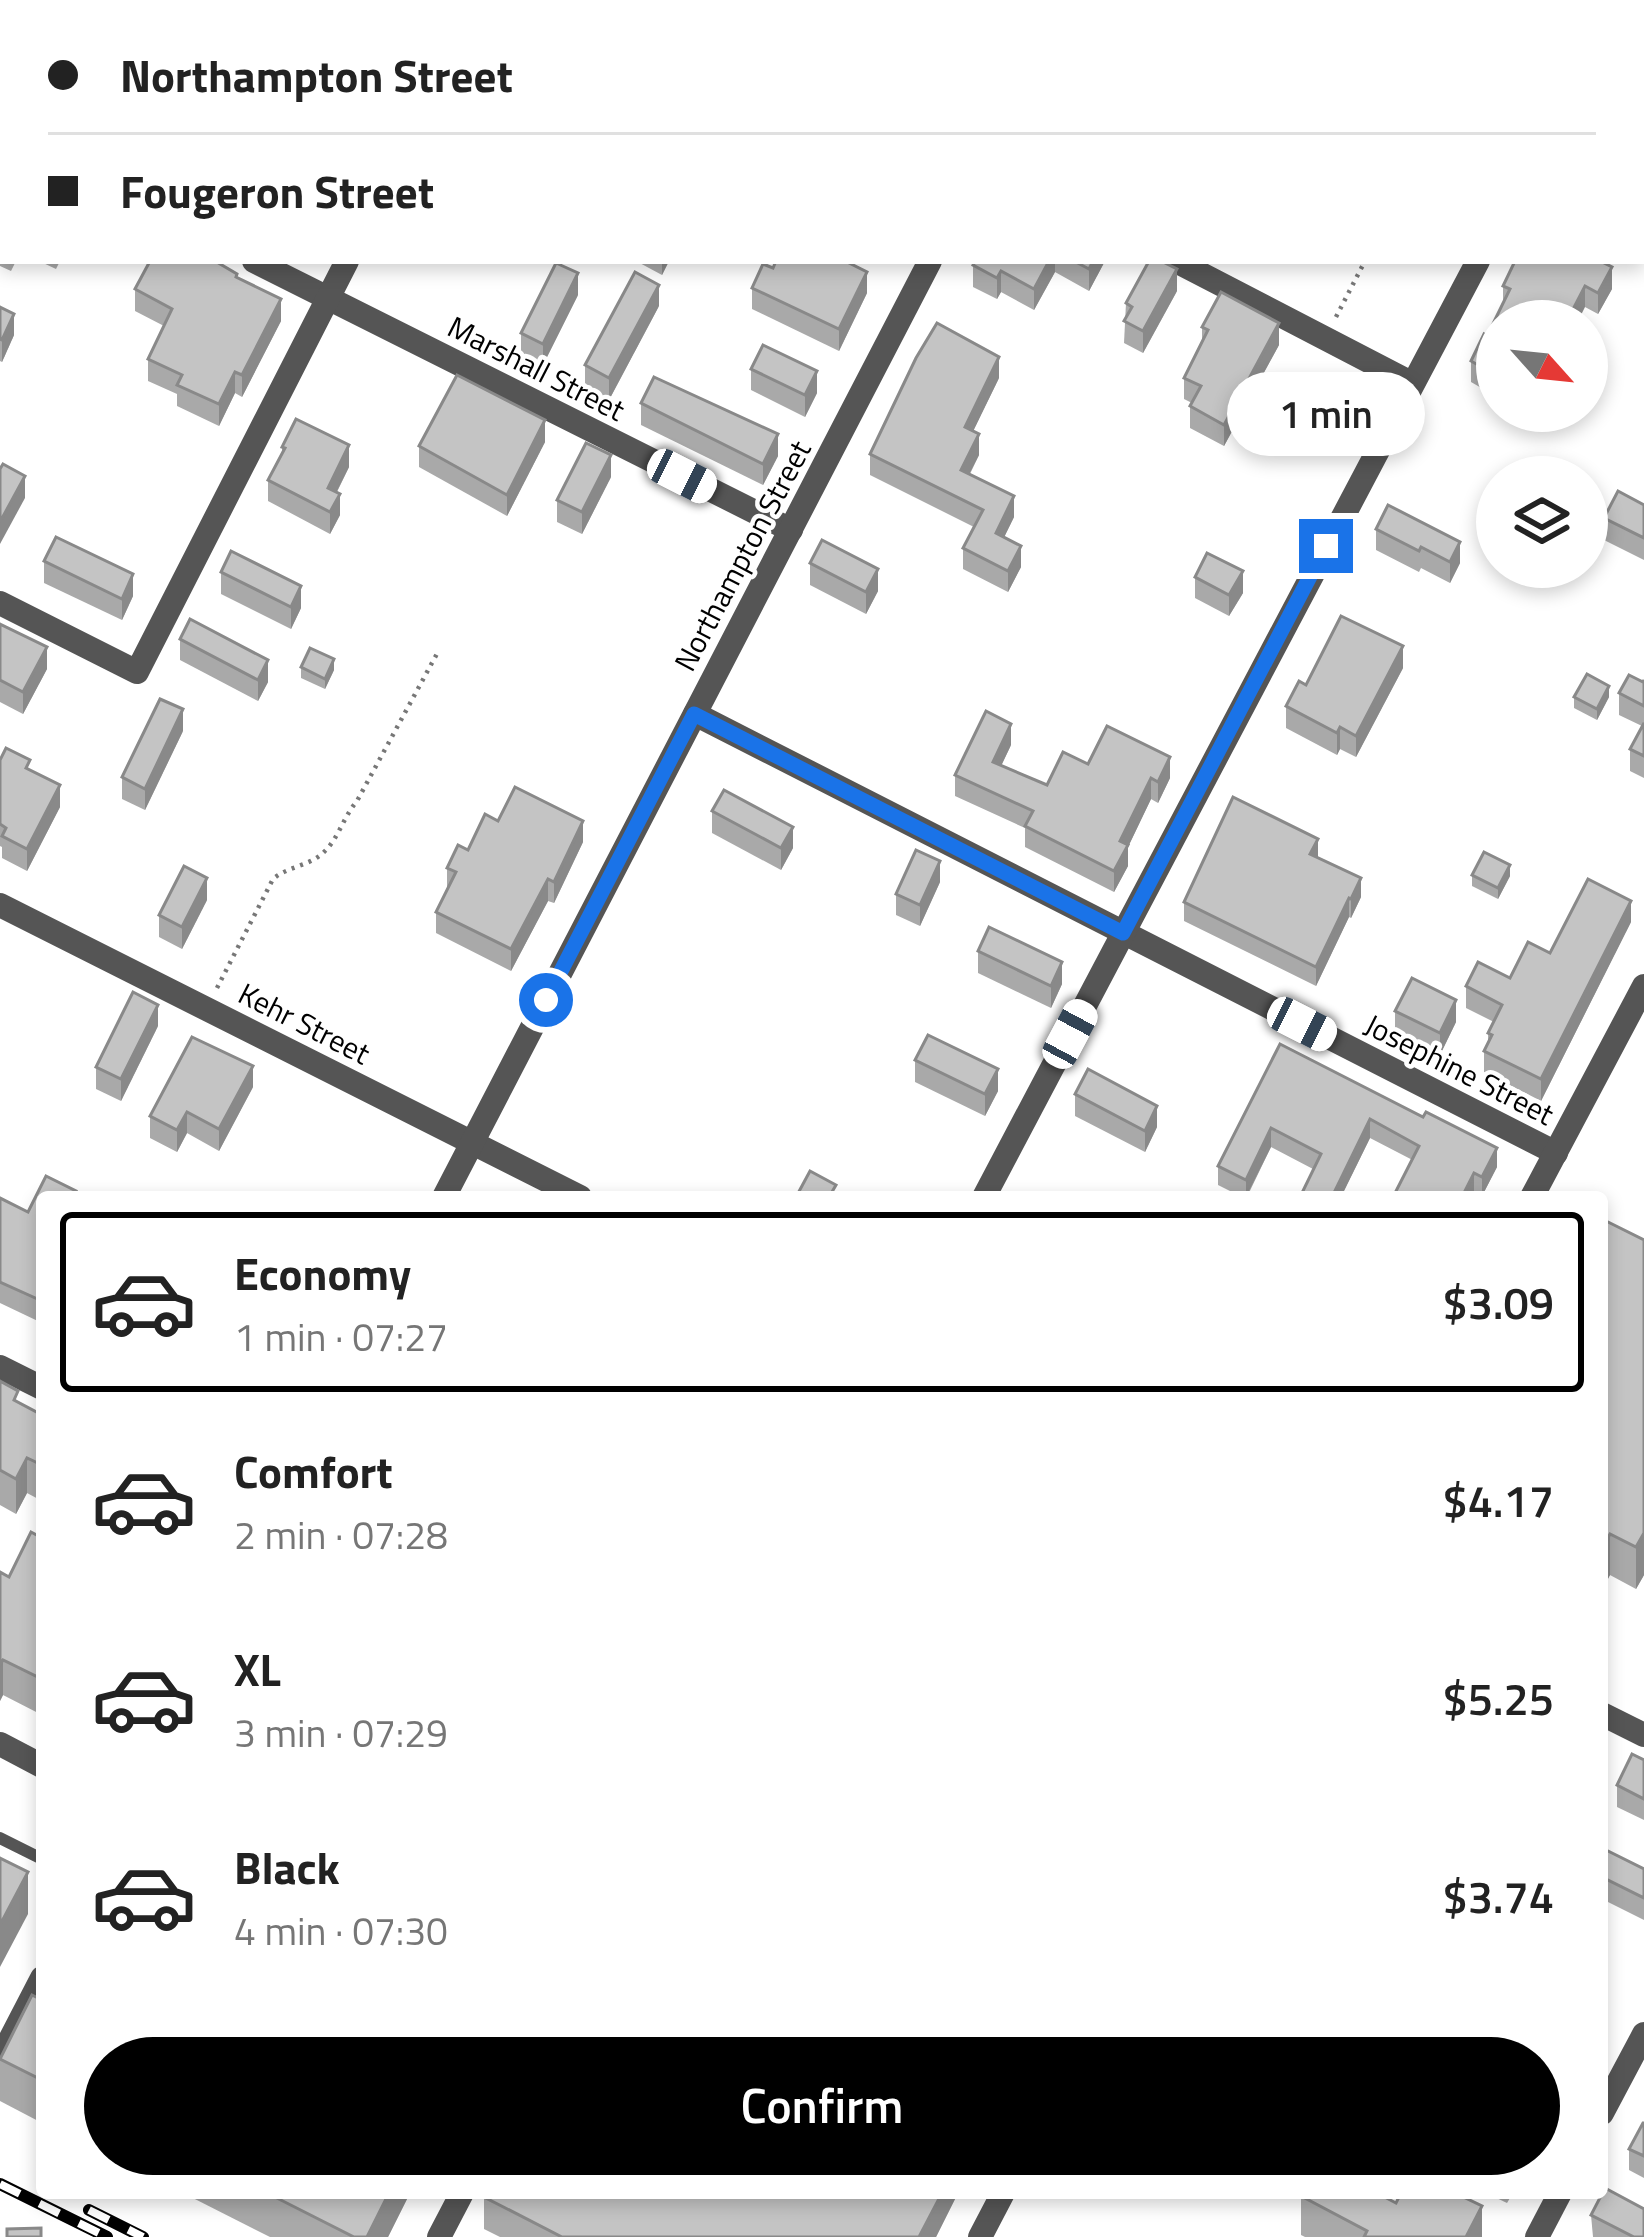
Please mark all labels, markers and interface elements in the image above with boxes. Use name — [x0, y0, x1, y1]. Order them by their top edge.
text: Northampton Street — [120, 41, 513, 109]
text: Fougeron Street — [120, 157, 434, 225]
north arrow — [1476, 300, 1608, 432]
map controls — [1476, 300, 1608, 588]
street label: Marshall Street — [440, 304, 634, 433]
callout: 1 min — [1227, 372, 1425, 456]
text: 1 min — [1279, 384, 1373, 443]
street label: Northampton Street — [662, 432, 823, 679]
car — [642, 444, 722, 508]
button: layers — [1476, 456, 1608, 588]
route end — [1299, 519, 1353, 573]
street label: Kehr Street — [231, 970, 379, 1076]
route start — [519, 973, 573, 1027]
car — [1262, 992, 1342, 1056]
car — [1037, 994, 1103, 1074]
street label: Josephine Street — [1357, 1002, 1563, 1137]
text: Economy — [234, 1239, 411, 1307]
icon: car — [90, 1248, 198, 1356]
text: $3.09 — [1442, 1268, 1554, 1336]
text: 1 min · 07:27 — [234, 1307, 448, 1366]
text: Comfort — [234, 1437, 393, 1505]
icon: car — [90, 1446, 198, 1554]
text: $4.17 — [1442, 1466, 1554, 1534]
text: 2 min · 07:28 — [234, 1505, 448, 1564]
text: XL — [234, 1635, 281, 1703]
icon: car — [90, 1644, 198, 1752]
text: $5.25 — [1442, 1664, 1554, 1732]
text: 3 min · 07:29 — [234, 1703, 448, 1762]
text: Black — [234, 1833, 340, 1901]
icon: car — [90, 1842, 198, 1950]
text: $3.74 — [1442, 1862, 1554, 1930]
text: 4 min · 07:30 — [234, 1901, 448, 1960]
button: Confirm — [84, 2037, 1560, 2175]

